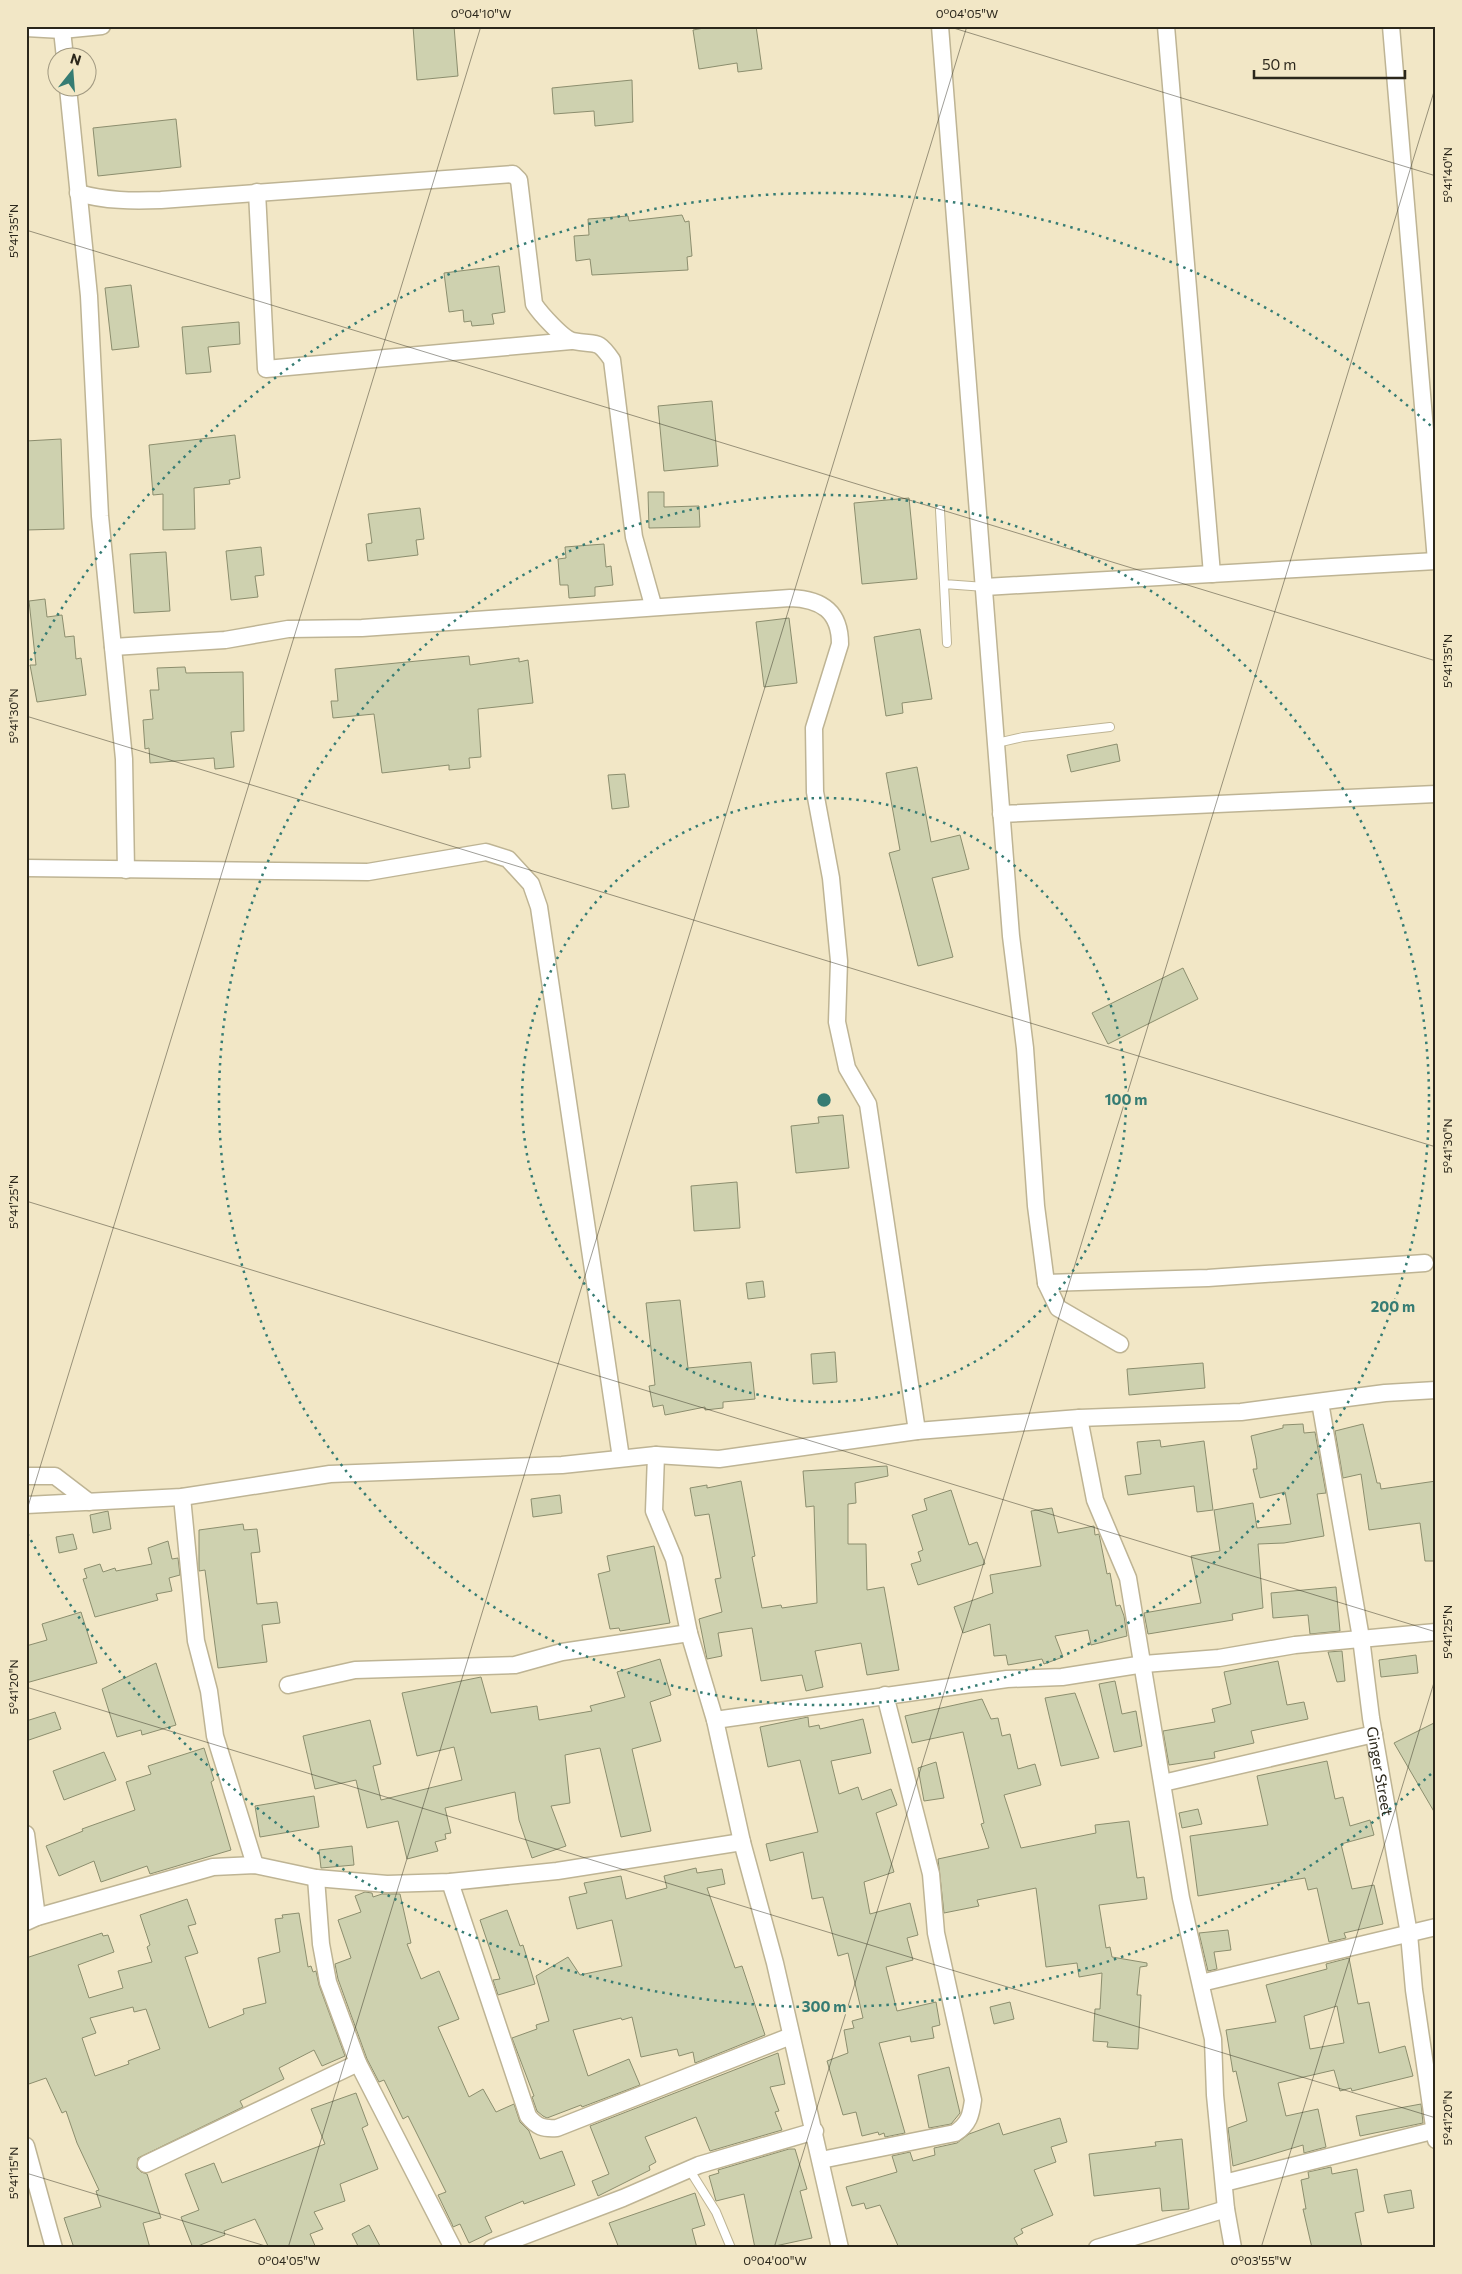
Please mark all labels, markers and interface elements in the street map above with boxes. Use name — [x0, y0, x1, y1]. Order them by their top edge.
text: 0°04'10"W — [451, 6, 511, 20]
text: 0°04'05"W — [936, 6, 998, 20]
north arrow — [48, 48, 98, 98]
scale bar — [1254, 48, 1406, 80]
text: N — [68, 49, 83, 69]
text: 50 m — [1262, 55, 1296, 73]
text: 5°41'40"N — [1440, 147, 1454, 203]
text: 5°41'35"N — [6, 204, 20, 258]
text: 5°41'35"N — [1440, 634, 1454, 688]
text: 5°41'30"N — [6, 688, 20, 744]
text: 100 m — [1105, 1090, 1147, 1108]
centre of rings — [815, 1091, 833, 1109]
text: 5°41'30"N — [1440, 1118, 1454, 1174]
text: 5°41'25"N — [6, 1175, 20, 1229]
text: 200 m — [1371, 1297, 1415, 1315]
text: 5°41'25"N — [1440, 1605, 1454, 1659]
text: 5°41'20"N — [6, 1660, 20, 1714]
street label: Ginger Street — [1364, 1725, 1397, 1817]
text: 300 m — [802, 1997, 846, 2015]
text: 5°41'20"N — [1440, 2091, 1454, 2145]
text: 5°41'15"N — [6, 2147, 20, 2199]
text: 0°04'05"W — [258, 2253, 320, 2267]
text: 0°04'00"W — [743, 2253, 807, 2267]
text: 0°03'55"W — [1230, 2253, 1292, 2267]

